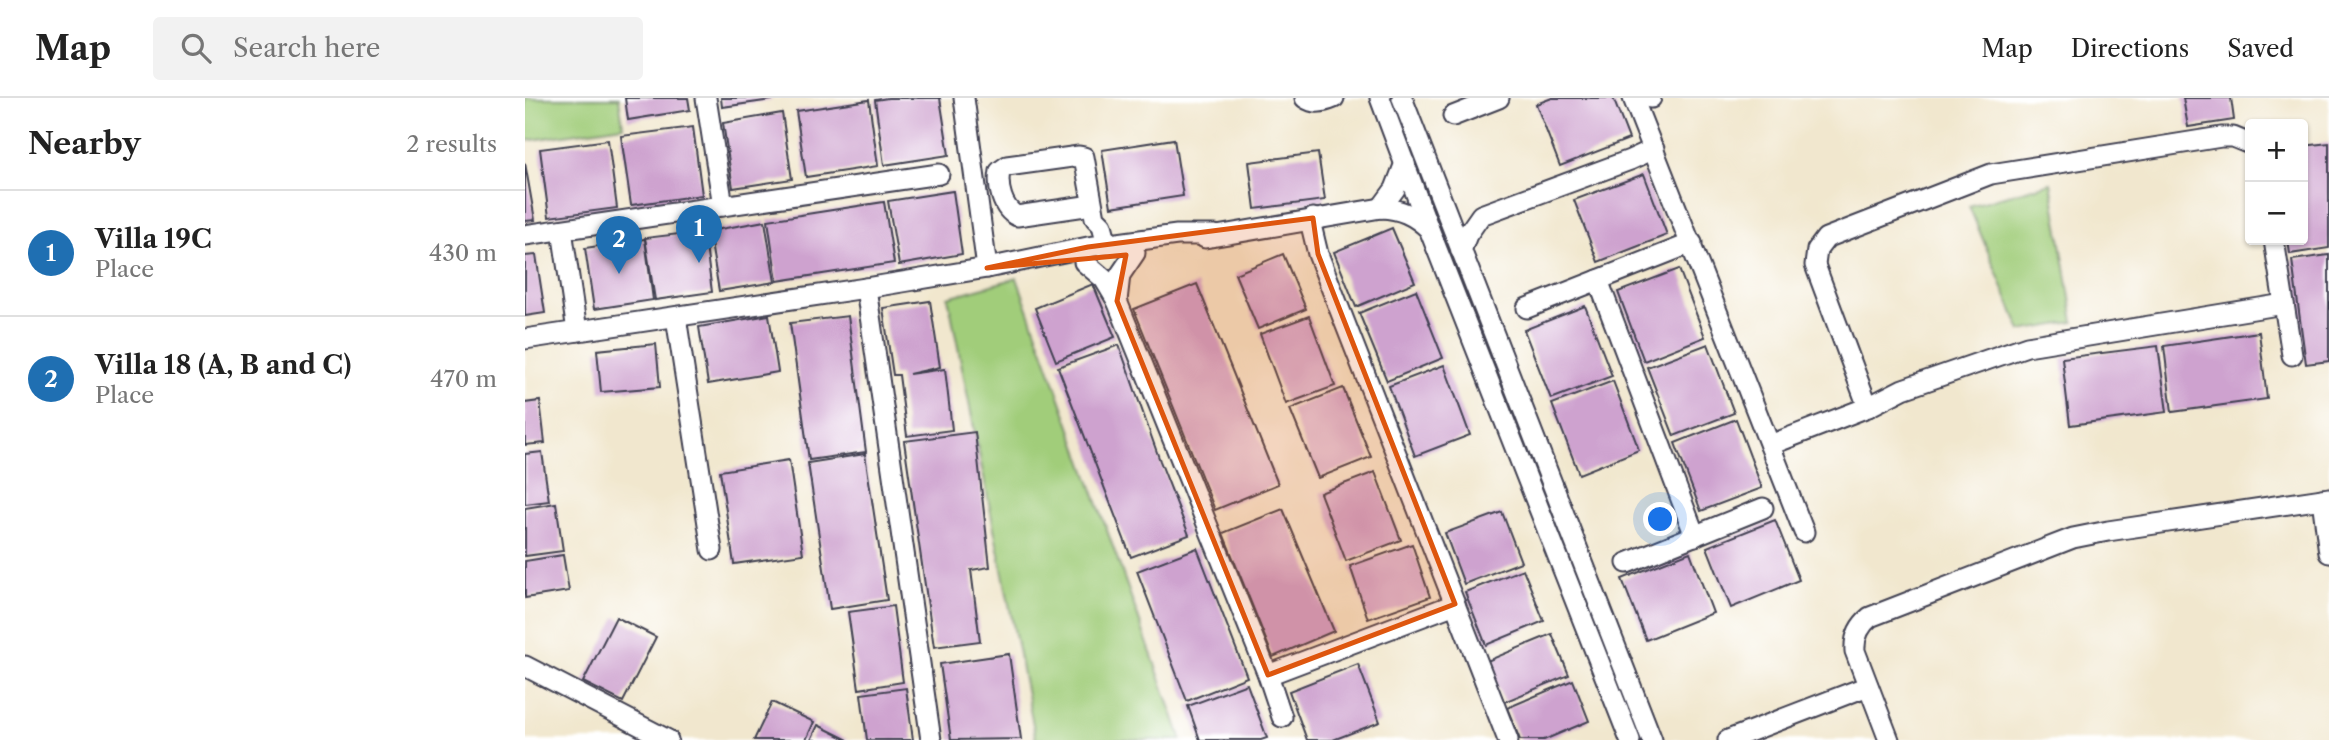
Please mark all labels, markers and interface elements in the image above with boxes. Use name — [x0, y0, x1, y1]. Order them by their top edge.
search box — [153, 17, 643, 80]
text: Map — [35, 28, 111, 69]
icon: search — [177, 29, 215, 67]
text: Search here — [233, 32, 380, 64]
text: Map — [1981, 34, 2033, 63]
text: Directions — [2071, 34, 2189, 63]
text: Saved — [2227, 34, 2294, 63]
map controls — [2245, 119, 2308, 245]
button: + — [2245, 119, 2308, 182]
text: Nearby — [28, 125, 141, 162]
text: 2 results — [406, 130, 497, 158]
button: − — [2245, 182, 2308, 245]
pin: 1 — [676, 205, 722, 263]
pin: 2 — [596, 216, 642, 274]
text: Villa 19C — [95, 223, 212, 255]
text: 1 — [46, 239, 56, 267]
text: 430 m — [429, 239, 497, 267]
text: Place — [95, 255, 154, 283]
text: Villa 18 (A, B and C) — [95, 349, 351, 381]
text: 2 — [44, 365, 58, 393]
text: 470 m — [430, 365, 497, 393]
text: Place — [95, 381, 154, 409]
your location — [1643, 502, 1677, 536]

